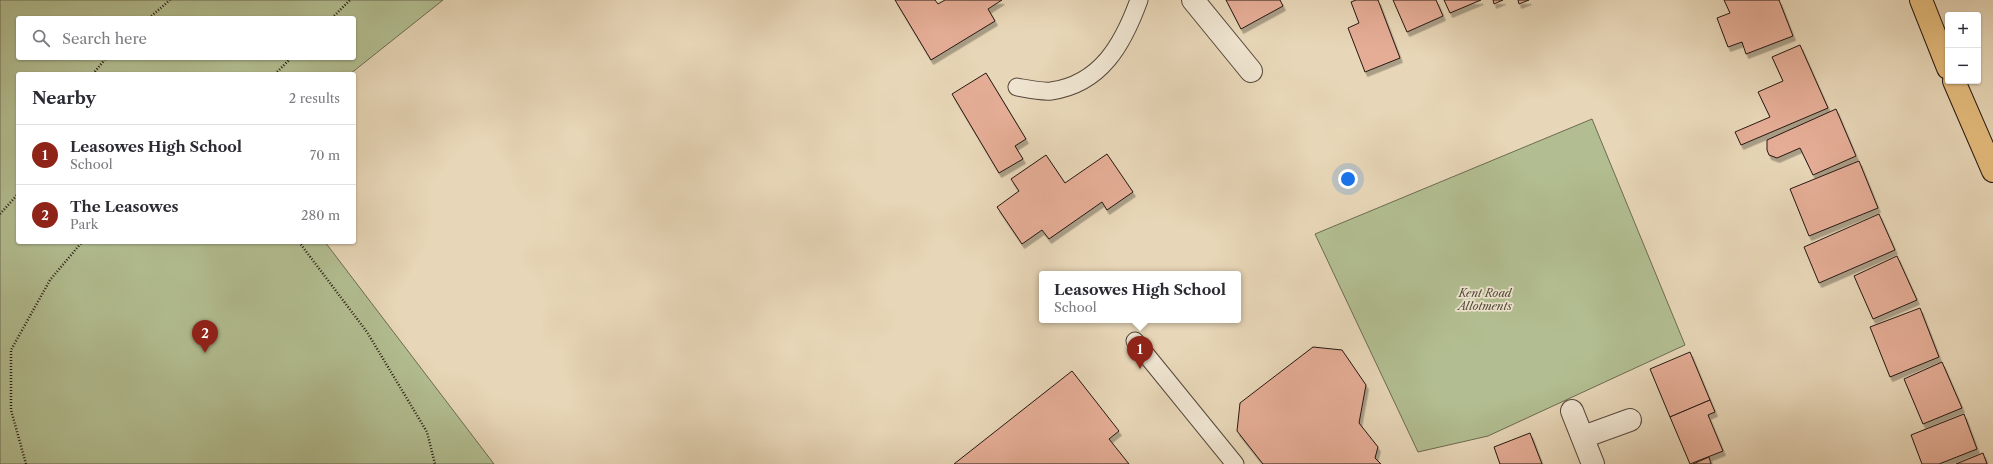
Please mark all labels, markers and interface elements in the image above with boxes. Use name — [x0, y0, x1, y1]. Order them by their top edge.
map controls — [1945, 12, 1981, 84]
button: + — [1945, 12, 1981, 48]
search box — [16, 16, 356, 60]
icon: search — [30, 27, 52, 49]
text: Search here — [62, 29, 147, 48]
button: − — [1945, 48, 1981, 84]
text: Nearby — [32, 88, 96, 108]
text: 2 results — [289, 90, 340, 106]
text: Leasowes High School — [70, 137, 242, 156]
text: 1 — [42, 147, 48, 163]
text: 70 m — [310, 147, 340, 163]
text: School — [70, 156, 113, 172]
your location — [1338, 169, 1358, 189]
text: The Leasowes — [70, 197, 179, 216]
text: 2 — [41, 207, 49, 223]
text: 280 m — [301, 207, 340, 223]
text: Park — [70, 216, 98, 232]
popup — [1039, 271, 1241, 323]
text: Leasowes High School — [1054, 280, 1226, 299]
park label: Kent Road Allotments — [1456, 286, 1513, 313]
text: School — [1054, 299, 1097, 315]
pin: 2 — [192, 320, 218, 353]
pin: 1 — [1127, 336, 1153, 369]

